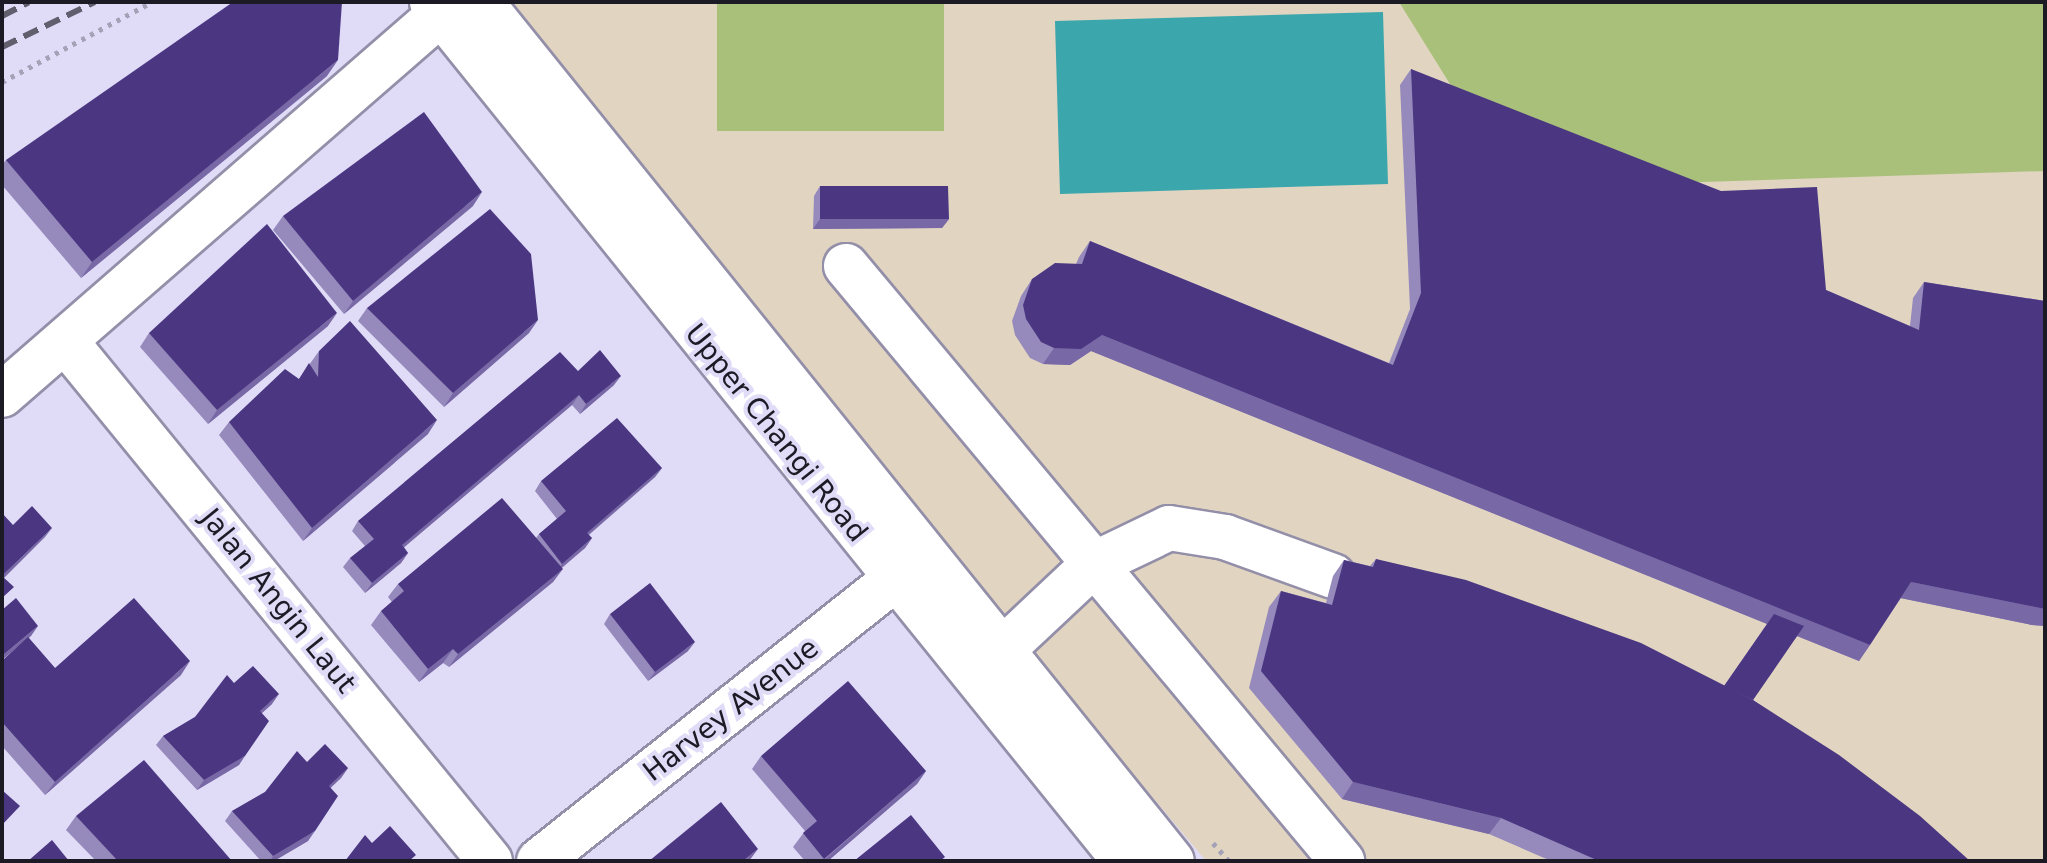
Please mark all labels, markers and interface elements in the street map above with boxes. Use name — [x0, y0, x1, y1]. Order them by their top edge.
street label: Upper Changi Road — [678, 317, 874, 549]
street label: Jalan Angin Laut — [193, 502, 363, 700]
street label: Harvey Avenue — [637, 631, 825, 789]

